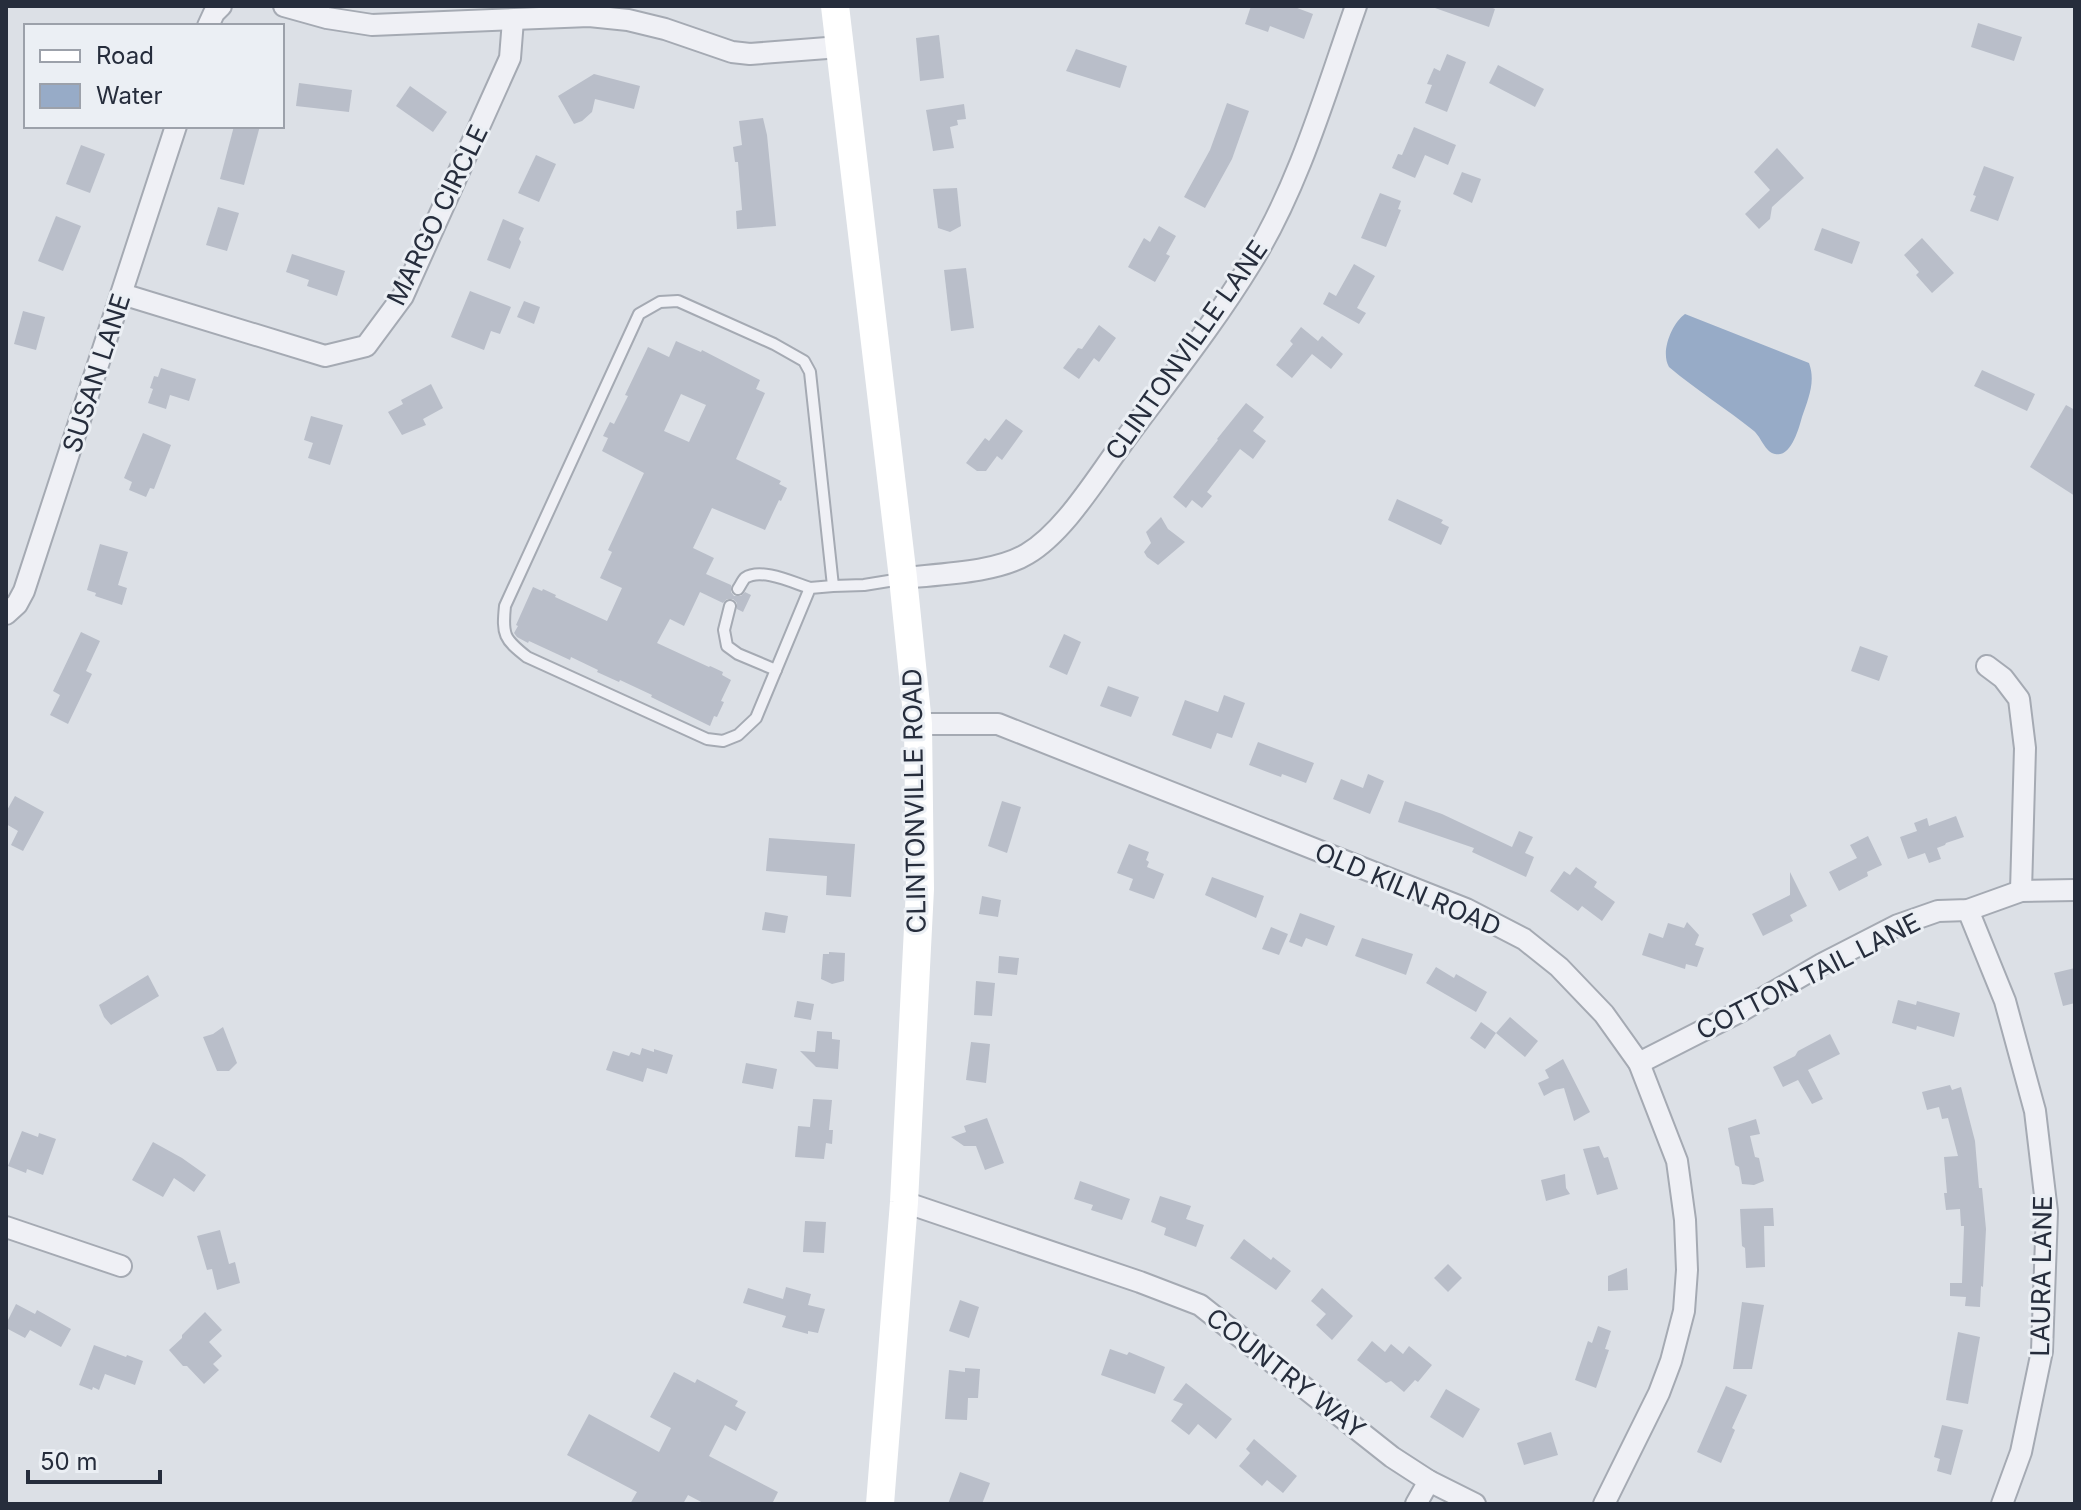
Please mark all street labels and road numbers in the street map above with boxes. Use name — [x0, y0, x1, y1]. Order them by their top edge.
street label: MARGO CIRCLE — [380, 120, 494, 310]
street label: CLINTONVILLE LANE — [1098, 234, 1274, 466]
street label: SUSAN LANE — [56, 290, 136, 456]
street label: CLINTONVILLE ROAD — [896, 668, 932, 934]
street label: OLD KILN ROAD — [1310, 836, 1506, 942]
street label: COTTON TAIL LANE — [1691, 906, 1925, 1046]
street label: LAURA LANE — [2024, 1195, 2058, 1357]
street label: COUNTRY WAY — [1200, 1301, 1372, 1445]

